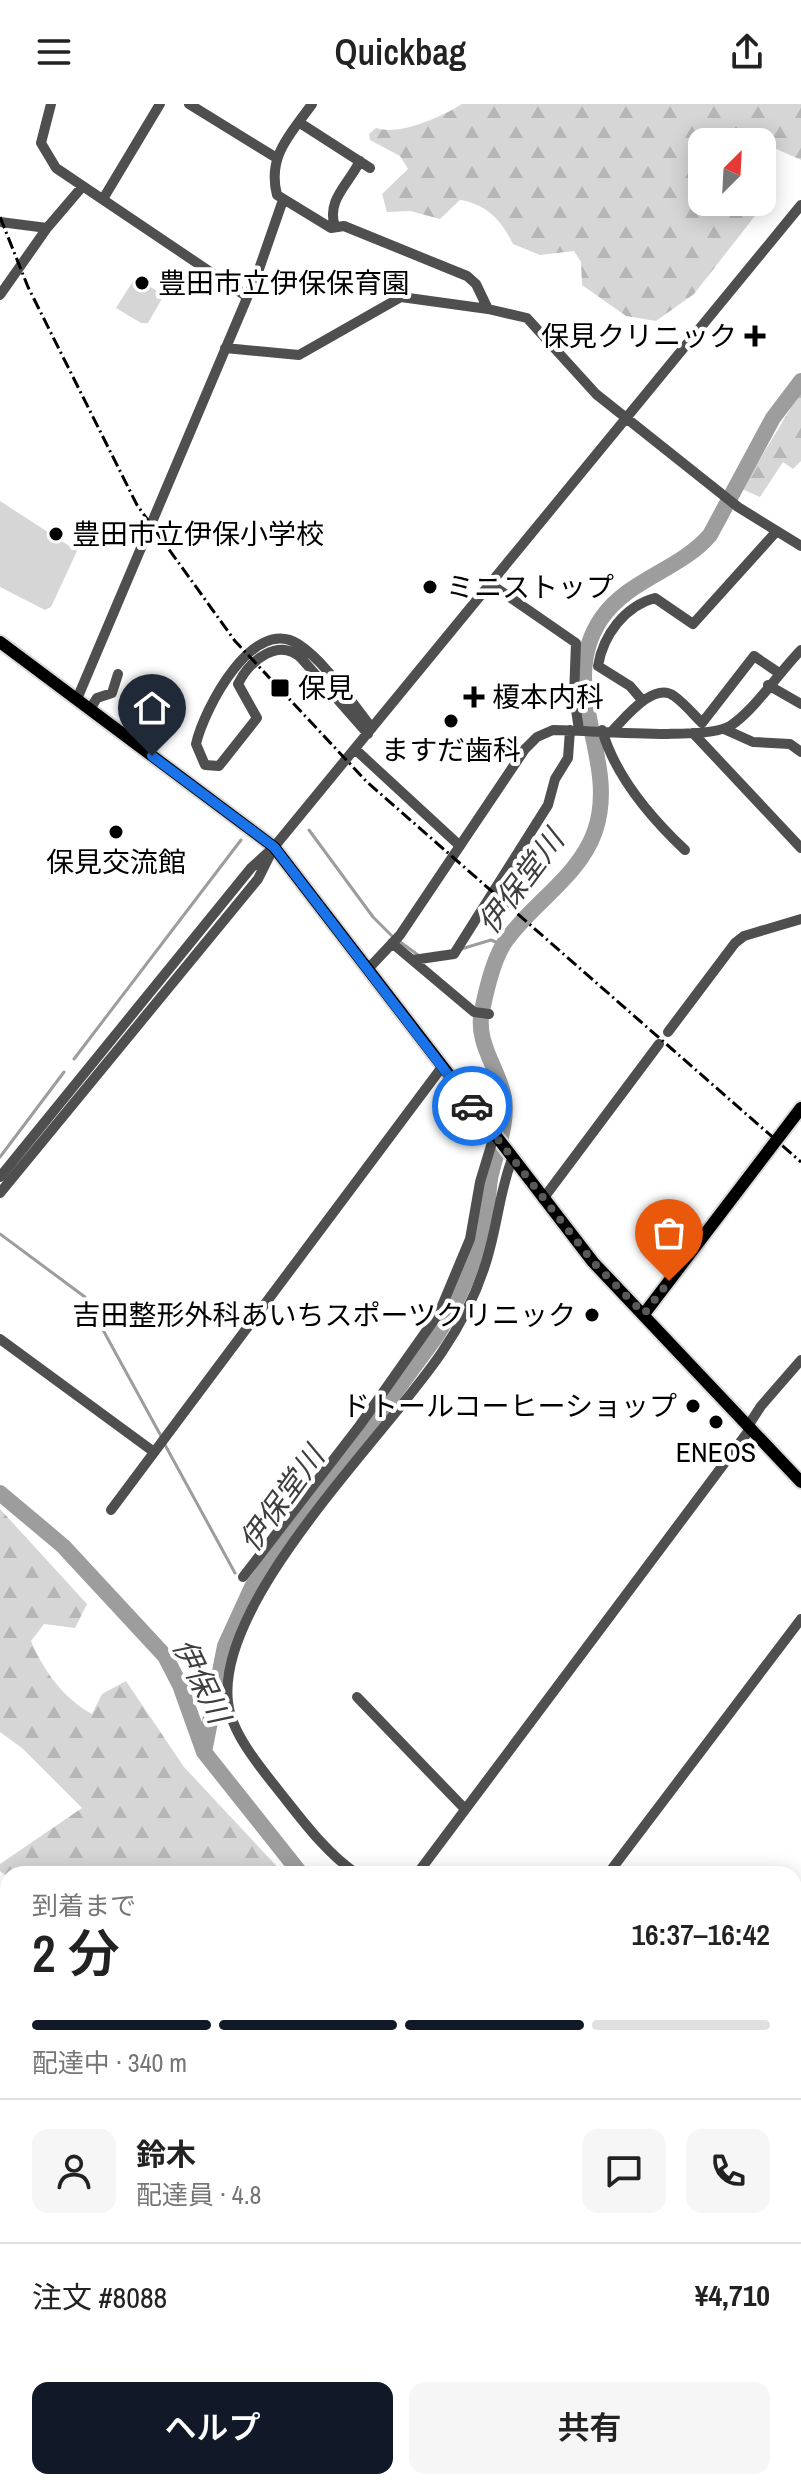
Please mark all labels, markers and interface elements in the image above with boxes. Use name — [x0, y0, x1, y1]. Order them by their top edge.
text: Quickbag — [335, 28, 466, 76]
icon: menu — [32, 30, 76, 74]
icon: share — [725, 30, 769, 74]
north arrow — [688, 128, 776, 216]
map controls — [688, 128, 776, 216]
place label: 豊田市立伊保保育園 — [158, 264, 410, 302]
marker: 豊田市立伊保保育園 — [133, 274, 151, 292]
place label: 保見クリニック — [541, 317, 737, 355]
marker: 保見クリニック — [744, 325, 766, 347]
place label: 豊田市立伊保小学校 — [72, 515, 324, 553]
marker: 豊田市立伊保小学校 — [47, 525, 65, 543]
place label: ミニストップ — [446, 568, 614, 606]
marker: ミニストップ — [421, 578, 439, 596]
place label: 保見 — [298, 669, 354, 707]
pin — [118, 674, 186, 756]
marker: 保見 — [269, 677, 291, 699]
place label: 榎本内科 — [492, 678, 604, 716]
icon: home — [130, 686, 174, 730]
marker: 榎本内科 — [463, 686, 485, 708]
marker: ますだ歯科 — [442, 712, 460, 730]
place label: ますだ歯科 — [381, 731, 521, 769]
water label: 伊保堂川 — [468, 819, 574, 941]
marker: 保見交流館 — [107, 823, 125, 841]
place label: 保見交流館 — [46, 843, 186, 881]
courier — [432, 1066, 512, 1146]
icon: car — [450, 1084, 494, 1128]
pin — [635, 1199, 703, 1281]
icon: bag — [647, 1211, 691, 1255]
place label: 吉田整形外科あいちスポーツクリニック — [73, 1296, 576, 1334]
marker: 吉田整形外科あいちスポーツクリニック — [583, 1306, 601, 1324]
place label: ドトールコーヒーショップ — [342, 1387, 677, 1425]
marker: ドトールコーヒーショップ — [684, 1397, 702, 1415]
marker: ENEOS — [707, 1413, 725, 1431]
place label: ENEOS — [676, 1433, 756, 1471]
water label: 伊保堂川 — [230, 1436, 334, 1559]
water label: 伊保川 — [164, 1631, 241, 1732]
text: 到着まで — [32, 1888, 136, 1923]
text: 16:37–16:42 — [631, 1914, 770, 1954]
text: 2 分 — [32, 1918, 120, 1988]
text: 配達中 · 340 m — [32, 2045, 187, 2080]
button: person — [32, 2129, 116, 2213]
button: chat — [582, 2129, 666, 2213]
button: phone — [686, 2129, 770, 2213]
text: 鈴木 — [136, 2134, 196, 2174]
text: 配達員 · 4.8 — [136, 2177, 261, 2212]
text: ¥4,710 — [695, 2275, 770, 2315]
text: 注文 #8088 — [32, 2277, 167, 2317]
button: ヘルプ — [32, 2382, 393, 2474]
button: 共有 — [409, 2382, 770, 2474]

